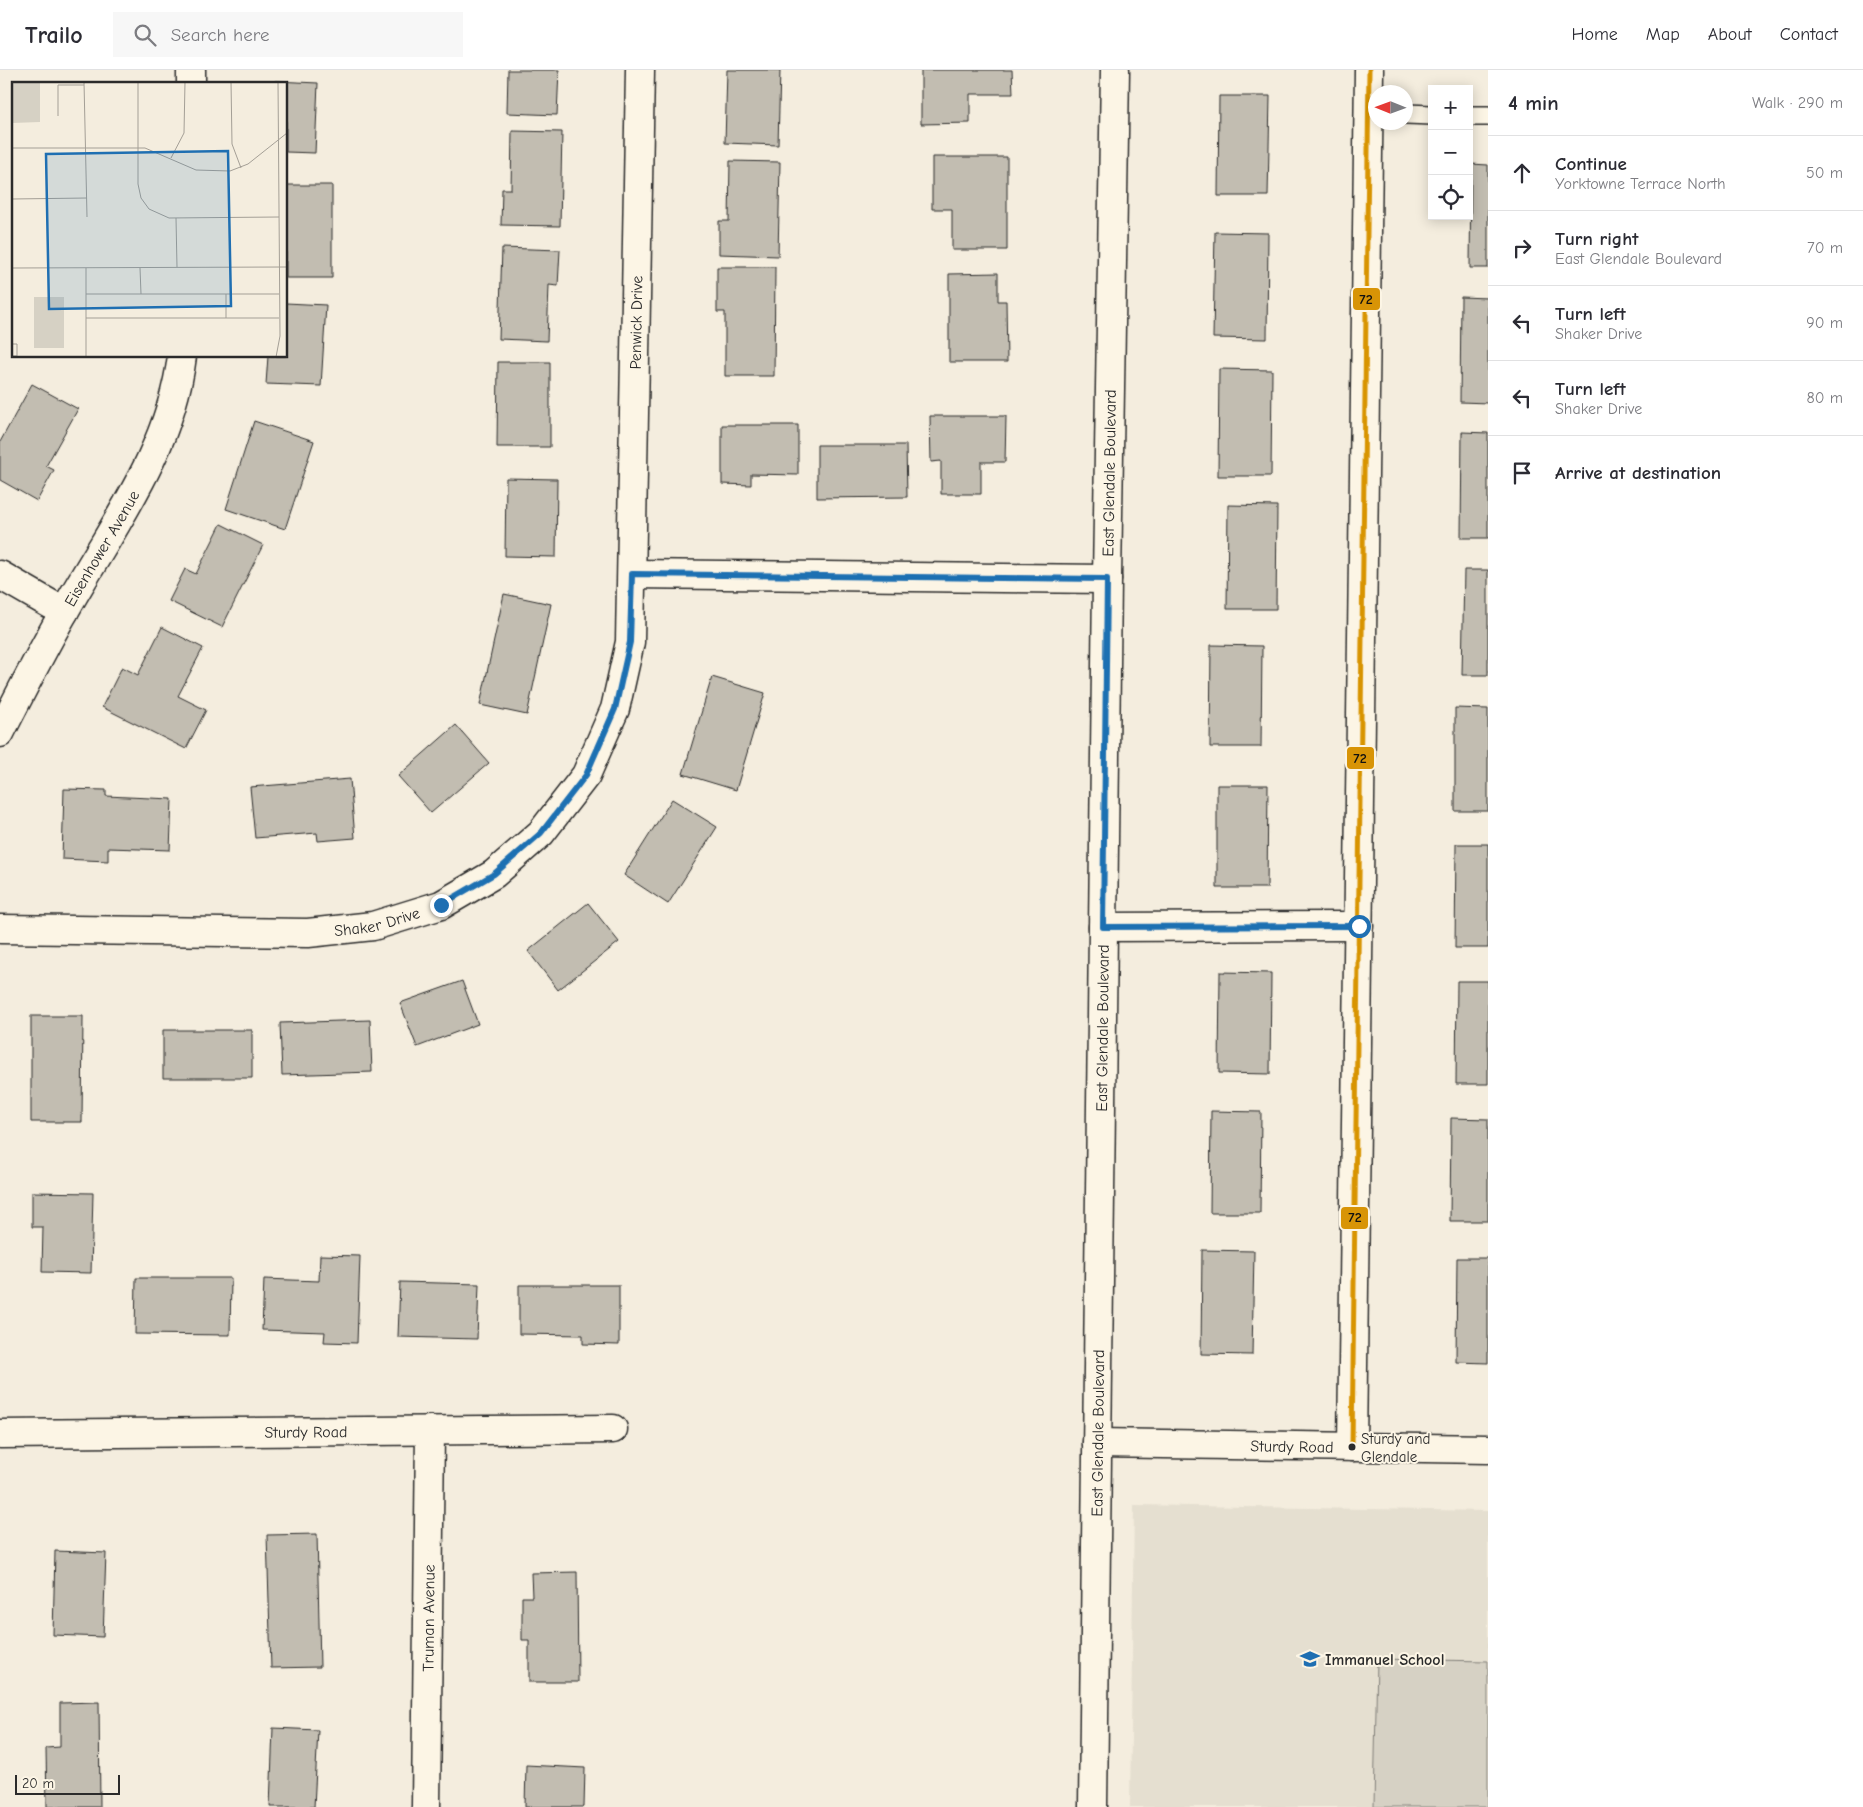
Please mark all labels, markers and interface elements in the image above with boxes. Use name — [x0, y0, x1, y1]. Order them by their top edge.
search box — [113, 12, 463, 57]
text: Trailo — [25, 21, 83, 49]
icon: search — [131, 21, 159, 49]
text: Search here — [171, 24, 270, 46]
text: Home — [1571, 24, 1618, 45]
text: Map — [1646, 24, 1680, 45]
text: About — [1708, 24, 1752, 45]
text: Contact — [1780, 24, 1838, 45]
inset map — [12, 82, 288, 358]
north arrow — [1368, 85, 1413, 130]
map controls — [1428, 85, 1473, 220]
button: + — [1428, 85, 1473, 130]
text: 4 min — [1508, 91, 1559, 115]
text: Walk · 290 m — [1752, 94, 1843, 112]
button: − — [1428, 130, 1473, 175]
text: Continue — [1555, 153, 1627, 175]
icon: ahead — [1508, 159, 1536, 187]
text: 50 m — [1806, 164, 1843, 182]
button: locate — [1428, 175, 1473, 220]
text: Yorktowne Terrace North — [1555, 175, 1726, 193]
text: Turn right — [1555, 228, 1639, 250]
icon: right — [1508, 234, 1536, 262]
text: 70 m — [1807, 239, 1843, 257]
text: East Glendale Boulevard — [1555, 250, 1722, 268]
street label: Penwick Drive — [627, 276, 646, 370]
line badge: 72 — [1352, 287, 1381, 311]
text: 72 — [1359, 291, 1373, 308]
text: Turn left — [1555, 303, 1626, 325]
icon: left — [1508, 309, 1536, 337]
text: 90 m — [1806, 314, 1843, 332]
text: Shaker Drive — [1555, 325, 1642, 343]
text: Turn left — [1555, 378, 1626, 400]
icon: left — [1508, 384, 1536, 412]
street label: East Glendale Boulevard — [1099, 389, 1120, 557]
text: 80 m — [1806, 389, 1843, 407]
text: Shaker Drive — [1555, 400, 1642, 418]
icon: arrive — [1508, 459, 1536, 487]
text: Arrive at destination — [1555, 462, 1721, 484]
street label: Eisenhower Avenue — [61, 487, 143, 610]
line badge: 72 — [1346, 746, 1375, 770]
text: 72 — [1353, 750, 1367, 767]
route end — [430, 894, 453, 917]
street label: Shaker Drive — [333, 904, 422, 940]
route start — [1348, 915, 1371, 938]
street label: East Glendale Boulevard — [1093, 944, 1113, 1112]
line badge: 72 — [1340, 1206, 1369, 1230]
text: 72 — [1348, 1209, 1362, 1226]
street label: East Glendale Boulevard — [1088, 1349, 1108, 1517]
street label: Sturdy Road — [264, 1423, 348, 1442]
place label: Sturdy and Glendale — [1361, 1430, 1430, 1466]
street label: Sturdy Road — [1250, 1437, 1334, 1457]
marker: Sturdy and Glendale — [1347, 1442, 1357, 1452]
street label: Truman Avenue — [419, 1564, 439, 1672]
school or university icon: Immanuel School — [1299, 1648, 1321, 1670]
place label: Immanuel School — [1325, 1651, 1444, 1669]
scale bar — [15, 1772, 120, 1795]
text: 20 m — [22, 1775, 54, 1792]

